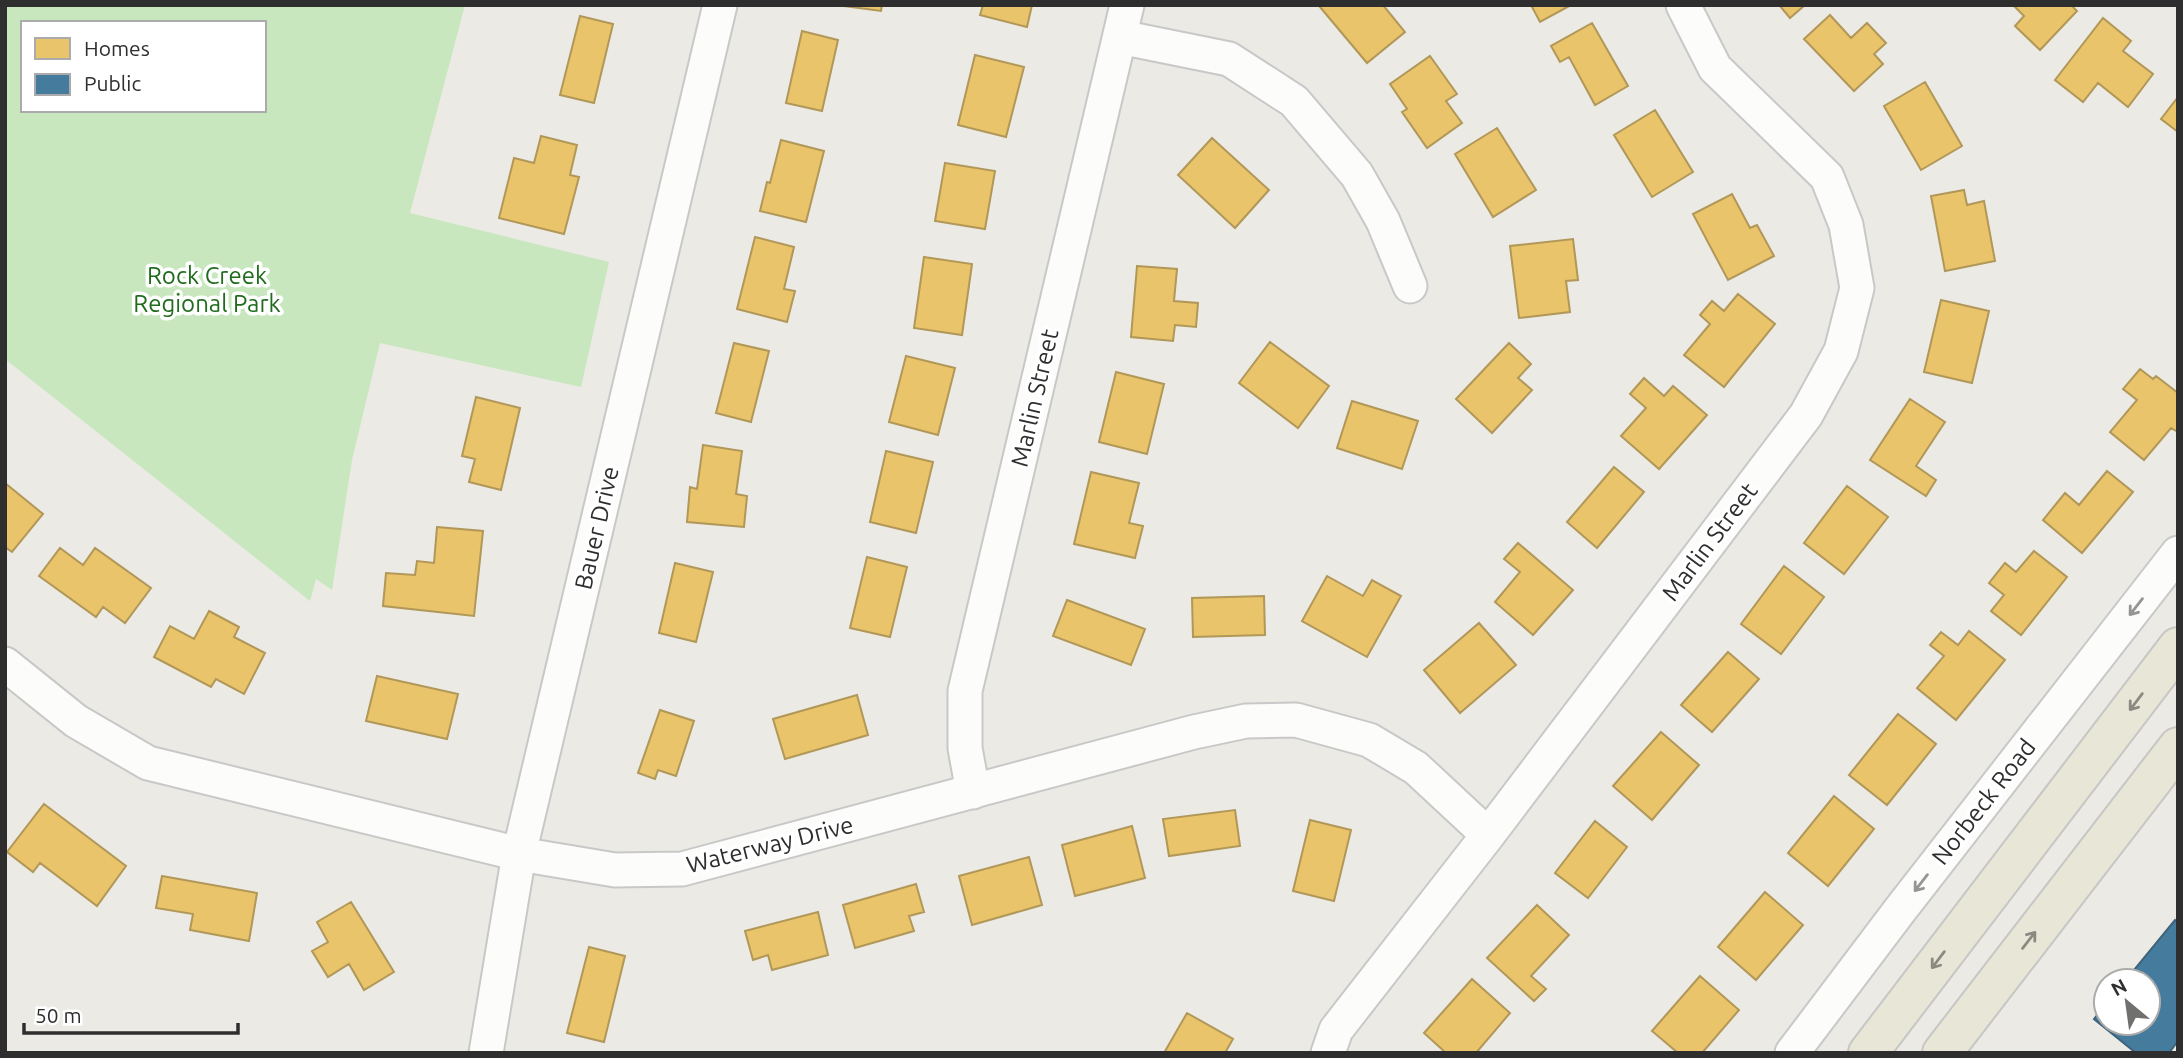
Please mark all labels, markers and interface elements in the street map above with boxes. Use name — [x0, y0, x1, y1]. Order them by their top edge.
legend — [21, 21, 266, 112]
text: Homes — [84, 36, 150, 60]
text: Public — [84, 71, 141, 95]
park label: Rock Creek Regional Park — [133, 262, 281, 317]
street label: Marlin Street — [1006, 326, 1064, 469]
street label: Bauer Drive — [569, 464, 624, 592]
street label: Marlin Street — [1657, 477, 1763, 606]
one-way arrow — [2128, 598, 2143, 616]
one-way arrow — [2129, 692, 2144, 710]
street label: Norbeck Road — [1926, 734, 2041, 870]
street label: Waterway Drive — [684, 811, 856, 878]
one-way arrow — [1913, 874, 1928, 892]
one-way arrow — [2021, 932, 2036, 950]
one-way arrow — [1931, 950, 1946, 969]
north arrow — [2092, 967, 2162, 1037]
text: N — [2107, 974, 2130, 1000]
scale bar — [24, 992, 238, 1036]
text: 50 m — [35, 1003, 82, 1027]

